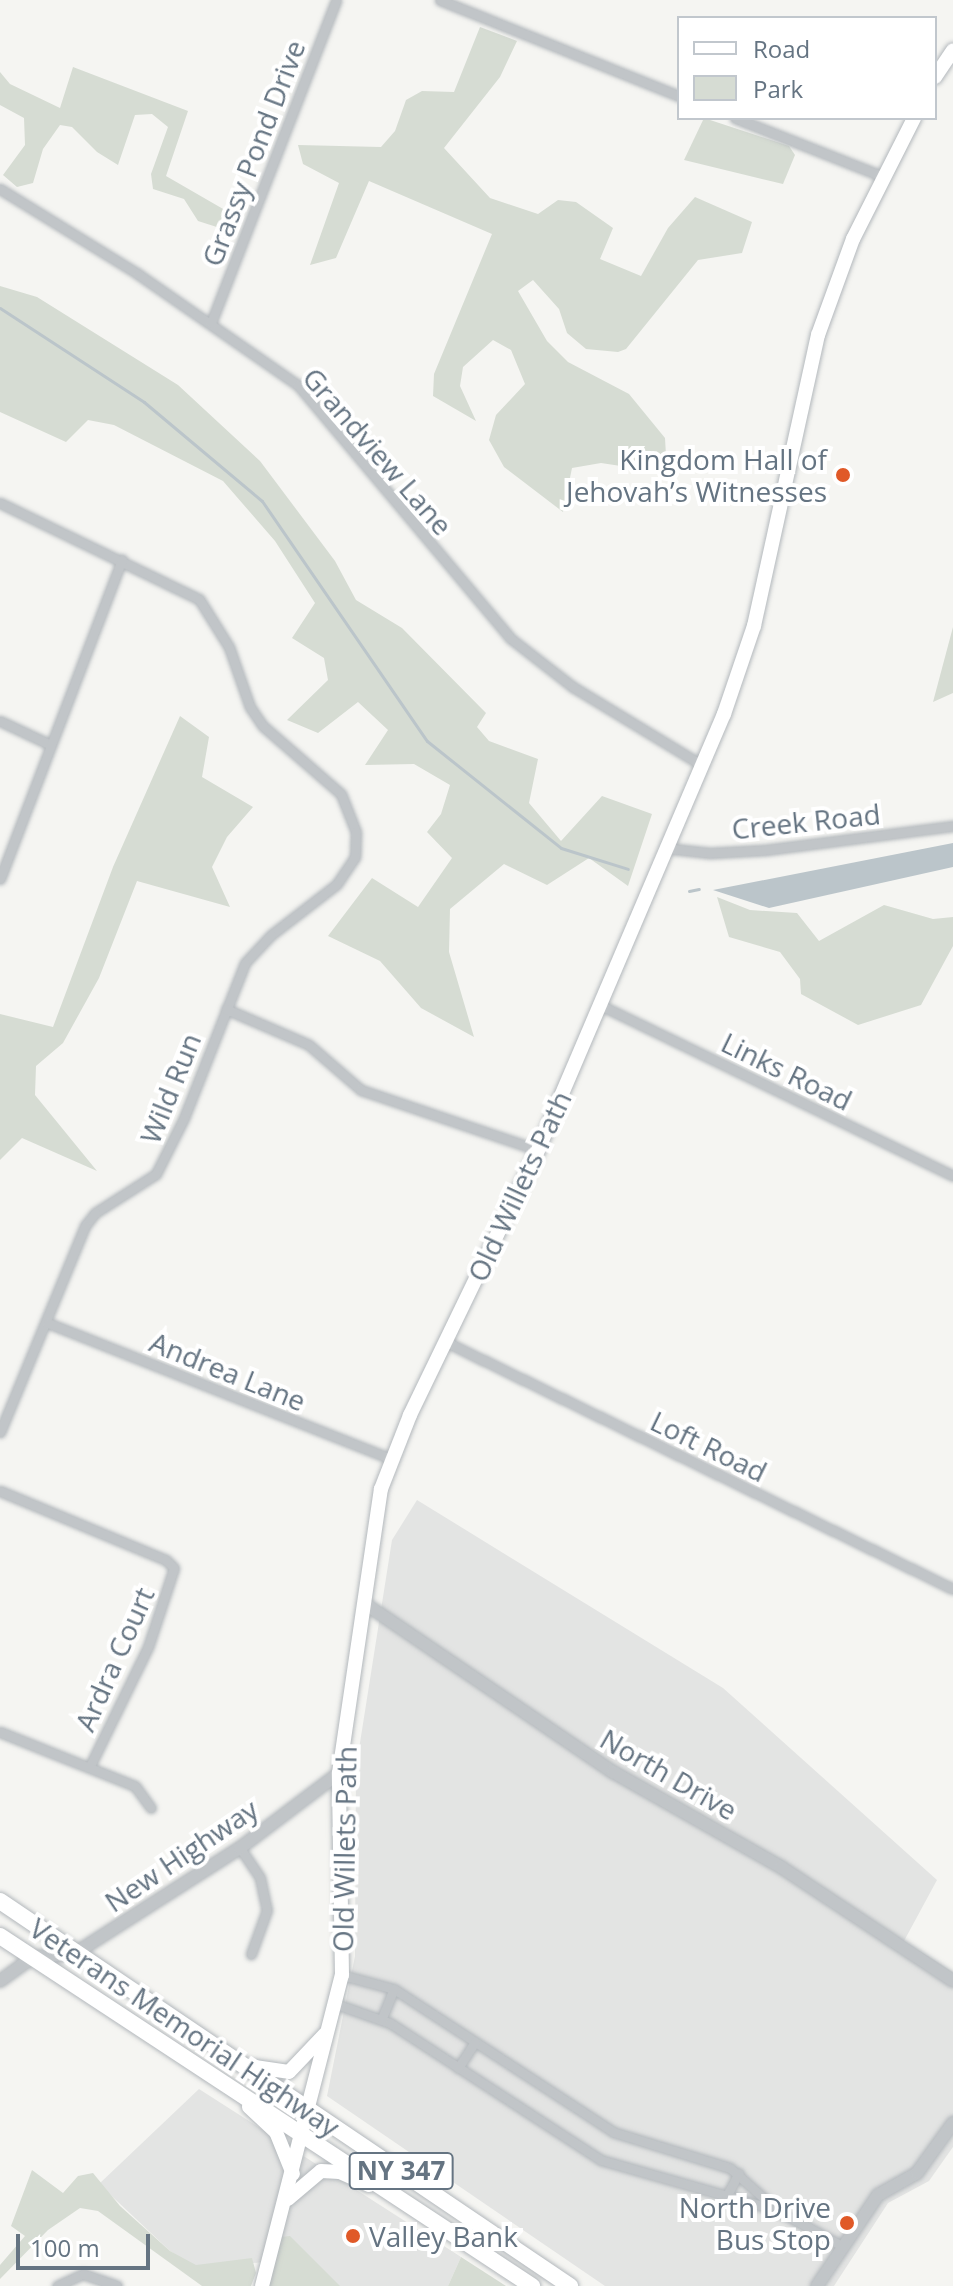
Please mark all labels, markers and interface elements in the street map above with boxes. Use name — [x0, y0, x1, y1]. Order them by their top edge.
legend — [677, 16, 937, 120]
text: Road — [753, 32, 810, 65]
street label: Grassy Pond Drive — [194, 35, 312, 271]
text: Park — [753, 72, 803, 105]
street label: Grandview Lane — [296, 361, 460, 541]
place label: Kingdom Hall of Jehovah’s Witnesses — [566, 442, 827, 508]
marker: Kingdom Hall of Jehovah’s Witnesses — [834, 466, 852, 484]
street label: Creek Road — [730, 796, 882, 846]
street label: Links Road — [716, 1025, 858, 1117]
street label: Wild Run — [133, 1028, 207, 1148]
street label: Old Willets Path — [460, 1085, 578, 1287]
street label: Andrea Lane — [145, 1325, 311, 1417]
street label: Loft Road — [645, 1404, 773, 1488]
street label: Ardra Court — [67, 1582, 161, 1736]
street label: North Drive — [595, 1721, 743, 1827]
street label: Old Willets Path — [325, 1746, 363, 1952]
street label: New Highway — [98, 1792, 264, 1918]
street label: Veterans Memorial Highway — [24, 1911, 346, 2143]
road number: NY 347 — [347, 2149, 455, 2193]
place label: North Drive Bus Stop — [679, 2190, 831, 2256]
marker: North Drive Bus Stop — [838, 2214, 856, 2232]
scale bar — [20, 2218, 154, 2268]
place label: Valley Bank — [369, 2219, 518, 2253]
marker: Valley Bank — [344, 2227, 362, 2245]
text: 100 m — [30, 2231, 100, 2264]

